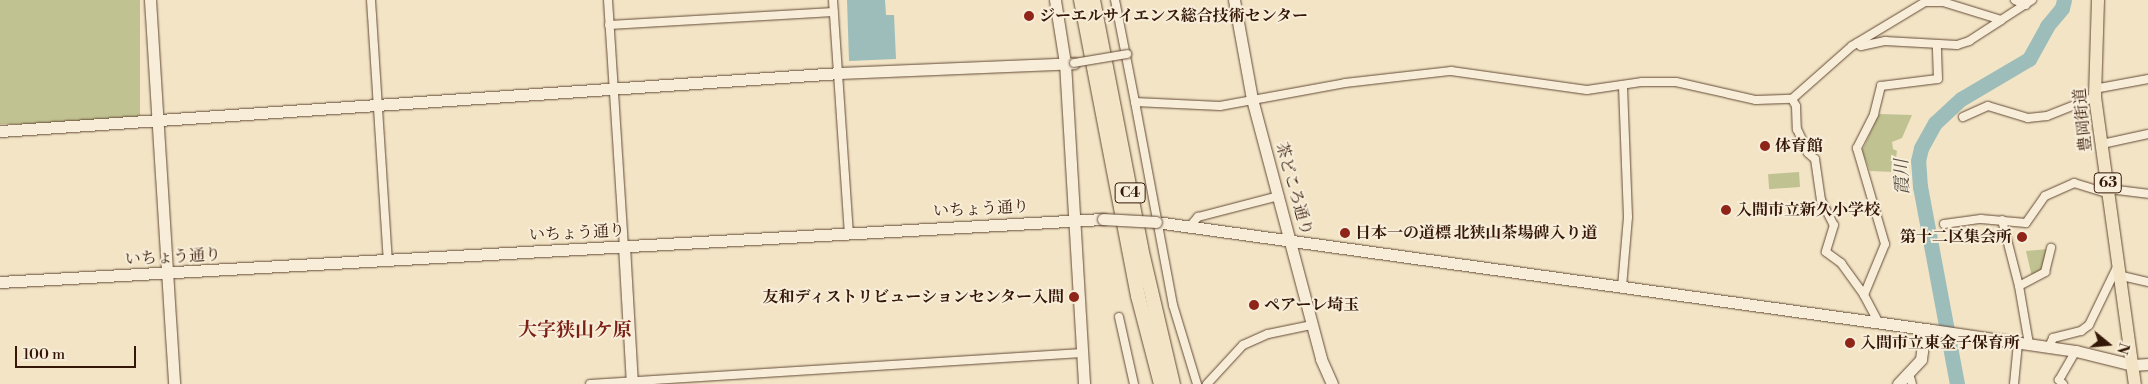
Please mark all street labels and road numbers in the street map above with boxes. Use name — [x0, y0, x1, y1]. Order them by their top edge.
street label: 豊岡街道 — [2070, 87, 2096, 153]
street label: 茶どころ通り — [1272, 140, 1316, 238]
road number: 63 — [2093, 170, 2123, 196]
road number: C4 — [1114, 180, 1146, 206]
street label: いちょう通り — [933, 197, 1029, 221]
street label: いちょう通り — [529, 221, 625, 245]
street label: いちょう通り — [125, 245, 221, 269]

